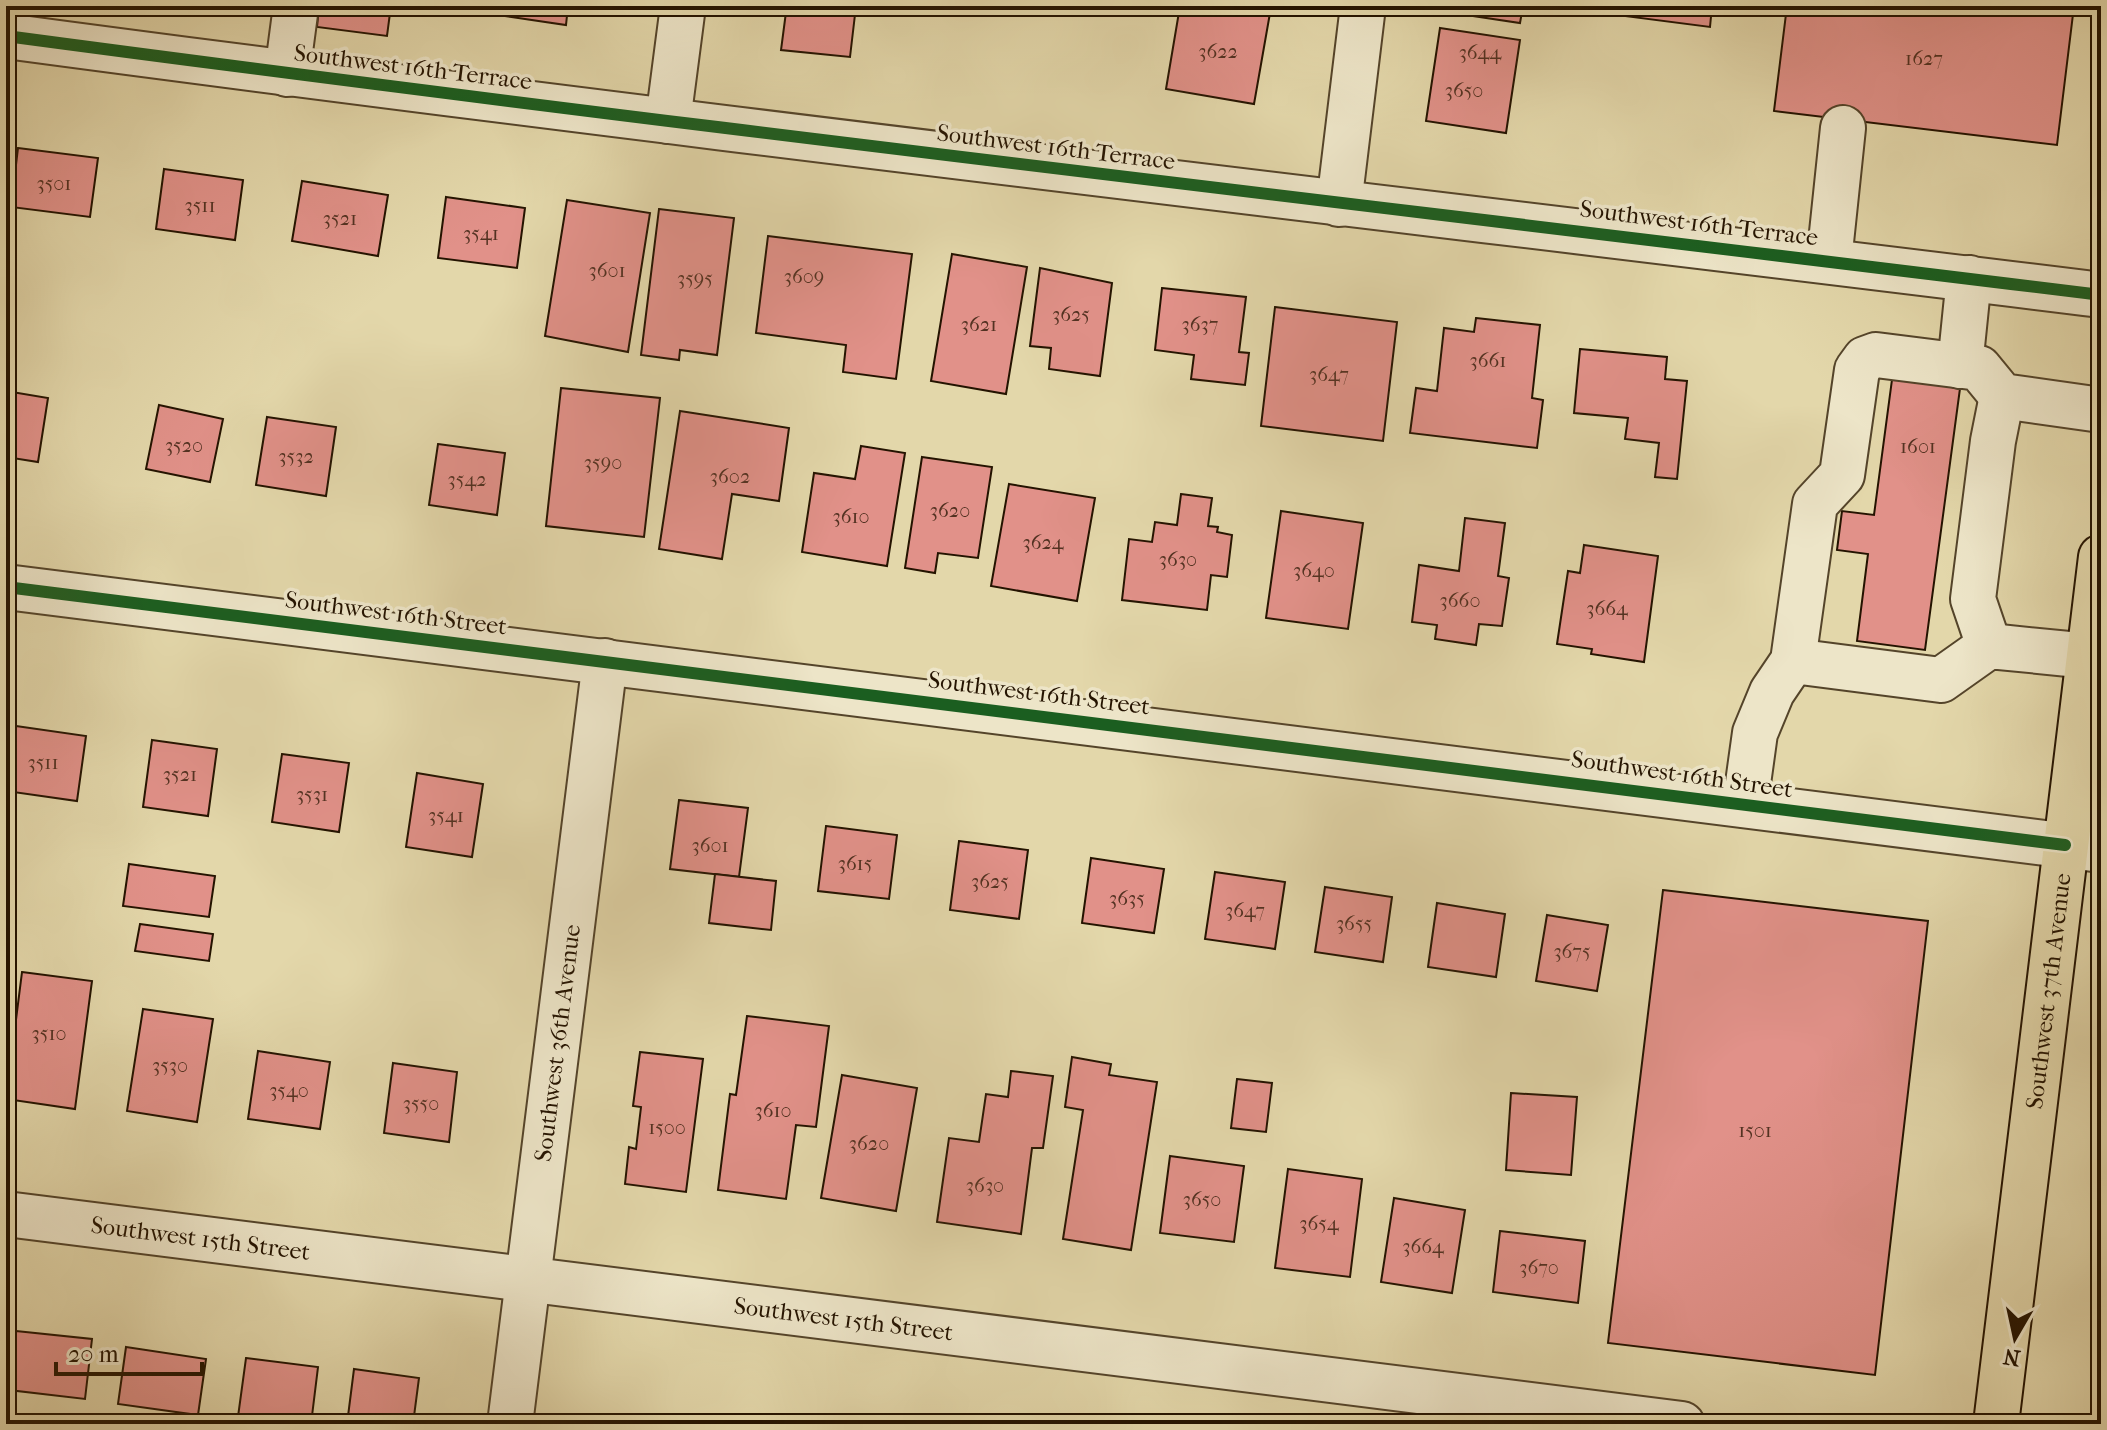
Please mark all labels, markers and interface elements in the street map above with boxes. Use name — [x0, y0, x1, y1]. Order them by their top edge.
street label: Southwest 16th Terrace — [292, 38, 534, 96]
house number: 3622 — [1198, 40, 1238, 63]
house number: 3644 — [1459, 41, 1503, 64]
house number: 1627 — [1905, 47, 1943, 70]
house number: 3650 — [1445, 79, 1483, 102]
street label: Southwest 16th Terrace — [935, 118, 1177, 176]
house number: 3501 — [37, 172, 71, 195]
house number: 3511 — [184, 194, 216, 217]
street label: Southwest 16th Terrace — [1578, 194, 1820, 252]
house number: 3521 — [323, 207, 357, 230]
house number: 3541 — [463, 222, 499, 245]
house number: 3601 — [588, 259, 626, 282]
house number: 3609 — [784, 265, 824, 288]
house number: 3595 — [677, 267, 713, 290]
house number: 3625 — [1052, 303, 1090, 326]
house number: 3621 — [961, 313, 997, 336]
house number: 3637 — [1182, 313, 1219, 336]
house number: 3661 — [1470, 349, 1506, 372]
house number: 3647 — [1309, 363, 1349, 386]
house number: 3520 — [165, 434, 203, 457]
house number: 1601 — [1900, 435, 1936, 458]
house number: 3532 — [278, 445, 314, 468]
house number: 3590 — [584, 451, 622, 474]
house number: 3602 — [710, 465, 750, 488]
house number: 3542 — [448, 468, 486, 491]
house number: 3620 — [930, 499, 970, 522]
house number: 3610 — [833, 505, 869, 528]
house number: 3624 — [1022, 531, 1065, 554]
house number: 3630 — [1159, 548, 1197, 571]
house number: 3640 — [1293, 559, 1335, 582]
street label: Southwest 16th Street — [284, 586, 509, 641]
house number: 3660 — [1440, 589, 1480, 612]
house number: 3664 — [1586, 597, 1629, 620]
street label: Southwest 16th Street — [927, 666, 1152, 721]
street label: Southwest 16th Street — [1570, 745, 1795, 803]
house number: 3511 — [27, 751, 59, 774]
house number: 3521 — [163, 763, 197, 786]
house number: 3531 — [296, 783, 328, 806]
house number: 3541 — [428, 804, 464, 827]
house number: 3601 — [691, 834, 729, 857]
house number: 3615 — [838, 852, 872, 875]
house number: 3625 — [971, 870, 1009, 893]
street label: Southwest 37th Avenue — [2020, 871, 2077, 1111]
house number: 3635 — [1109, 887, 1145, 910]
house number: 3647 — [1225, 899, 1265, 922]
house number: 3655 — [1336, 912, 1372, 935]
street label: Southwest 36th Avenue — [529, 923, 586, 1163]
house number: 3675 — [1553, 940, 1591, 963]
house number: 3510 — [32, 1022, 66, 1045]
house number: 3530 — [152, 1054, 188, 1077]
house number: 3540 — [269, 1079, 309, 1102]
house number: 3550 — [403, 1092, 439, 1115]
house number: 3610 — [755, 1099, 791, 1122]
house number: 1500 — [648, 1116, 686, 1139]
house number: 1501 — [1738, 1119, 1772, 1142]
house number: 3620 — [849, 1132, 889, 1155]
house number: 3630 — [966, 1174, 1004, 1197]
house number: 3650 — [1183, 1188, 1221, 1211]
street label: Southwest 15th Street — [89, 1211, 312, 1266]
house number: 3654 — [1299, 1212, 1340, 1235]
house number: 3664 — [1402, 1235, 1445, 1258]
house number: 3670 — [1519, 1256, 1559, 1279]
street label: Southwest 15th Street — [732, 1291, 955, 1347]
north arrow — [1975, 1298, 2055, 1378]
scale bar — [56, 1326, 202, 1376]
text: 20 m — [68, 1340, 119, 1368]
text: N — [2001, 1343, 2022, 1371]

